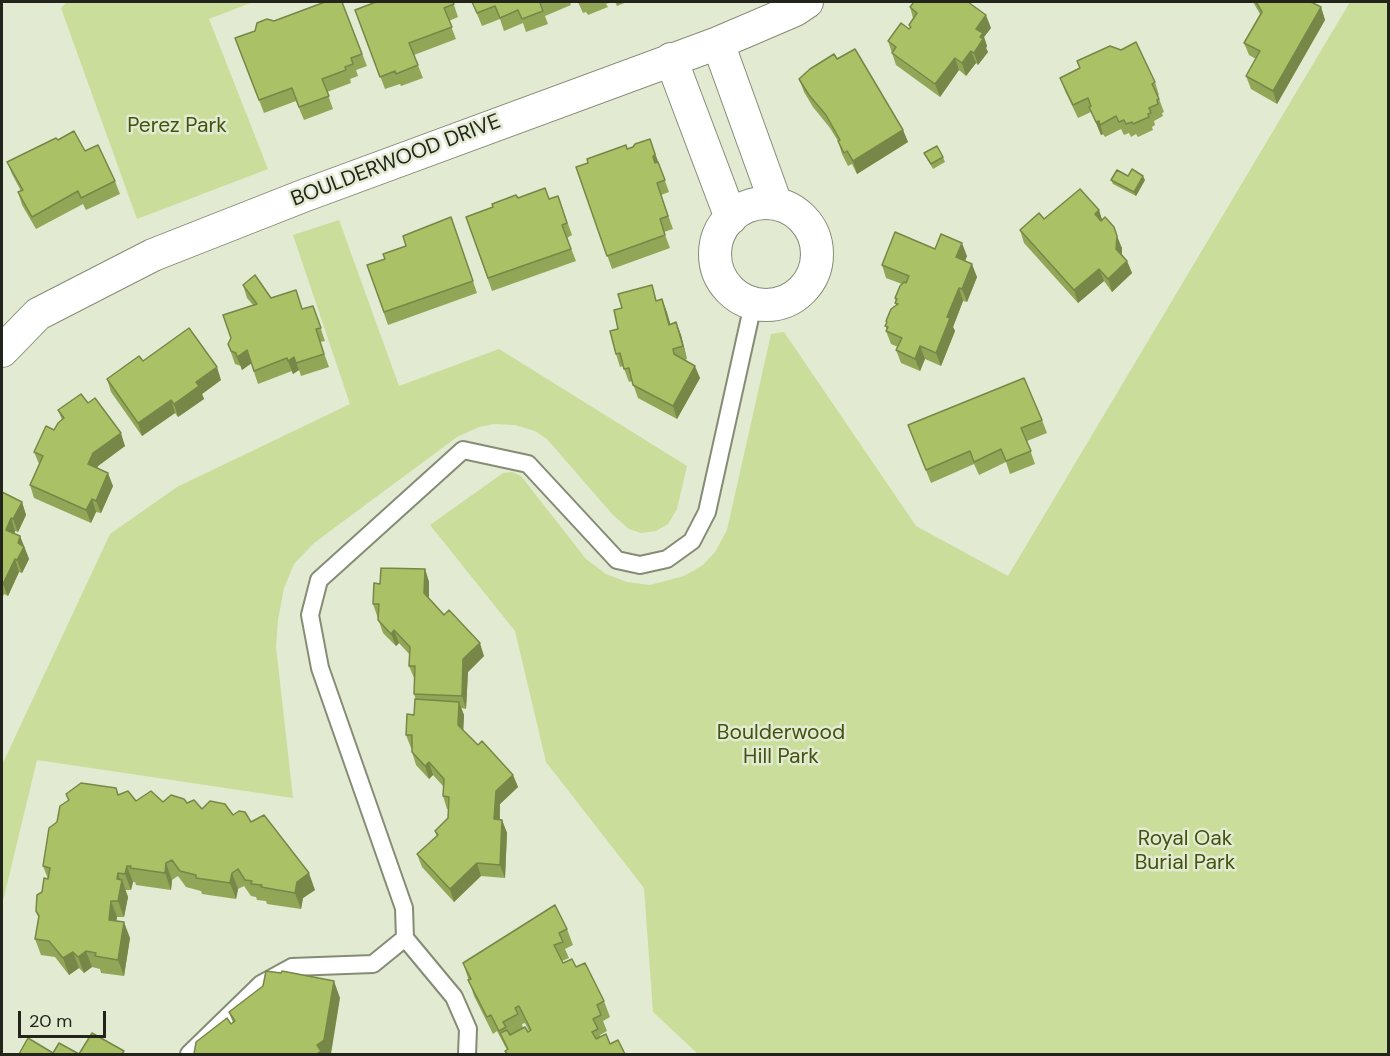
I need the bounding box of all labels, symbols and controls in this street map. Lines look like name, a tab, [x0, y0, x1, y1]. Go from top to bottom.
street label: BOULDERWOOD DRIVE	[288, 109, 504, 213]
park label: Perez Park	[127, 113, 227, 139]
park label: Boulderwood Hill Park	[717, 720, 845, 770]
park label: Royal Oak Burial Park	[1135, 826, 1235, 876]
scale bar	[21, 999, 110, 1037]
text: 20 m	[29, 1009, 72, 1033]

